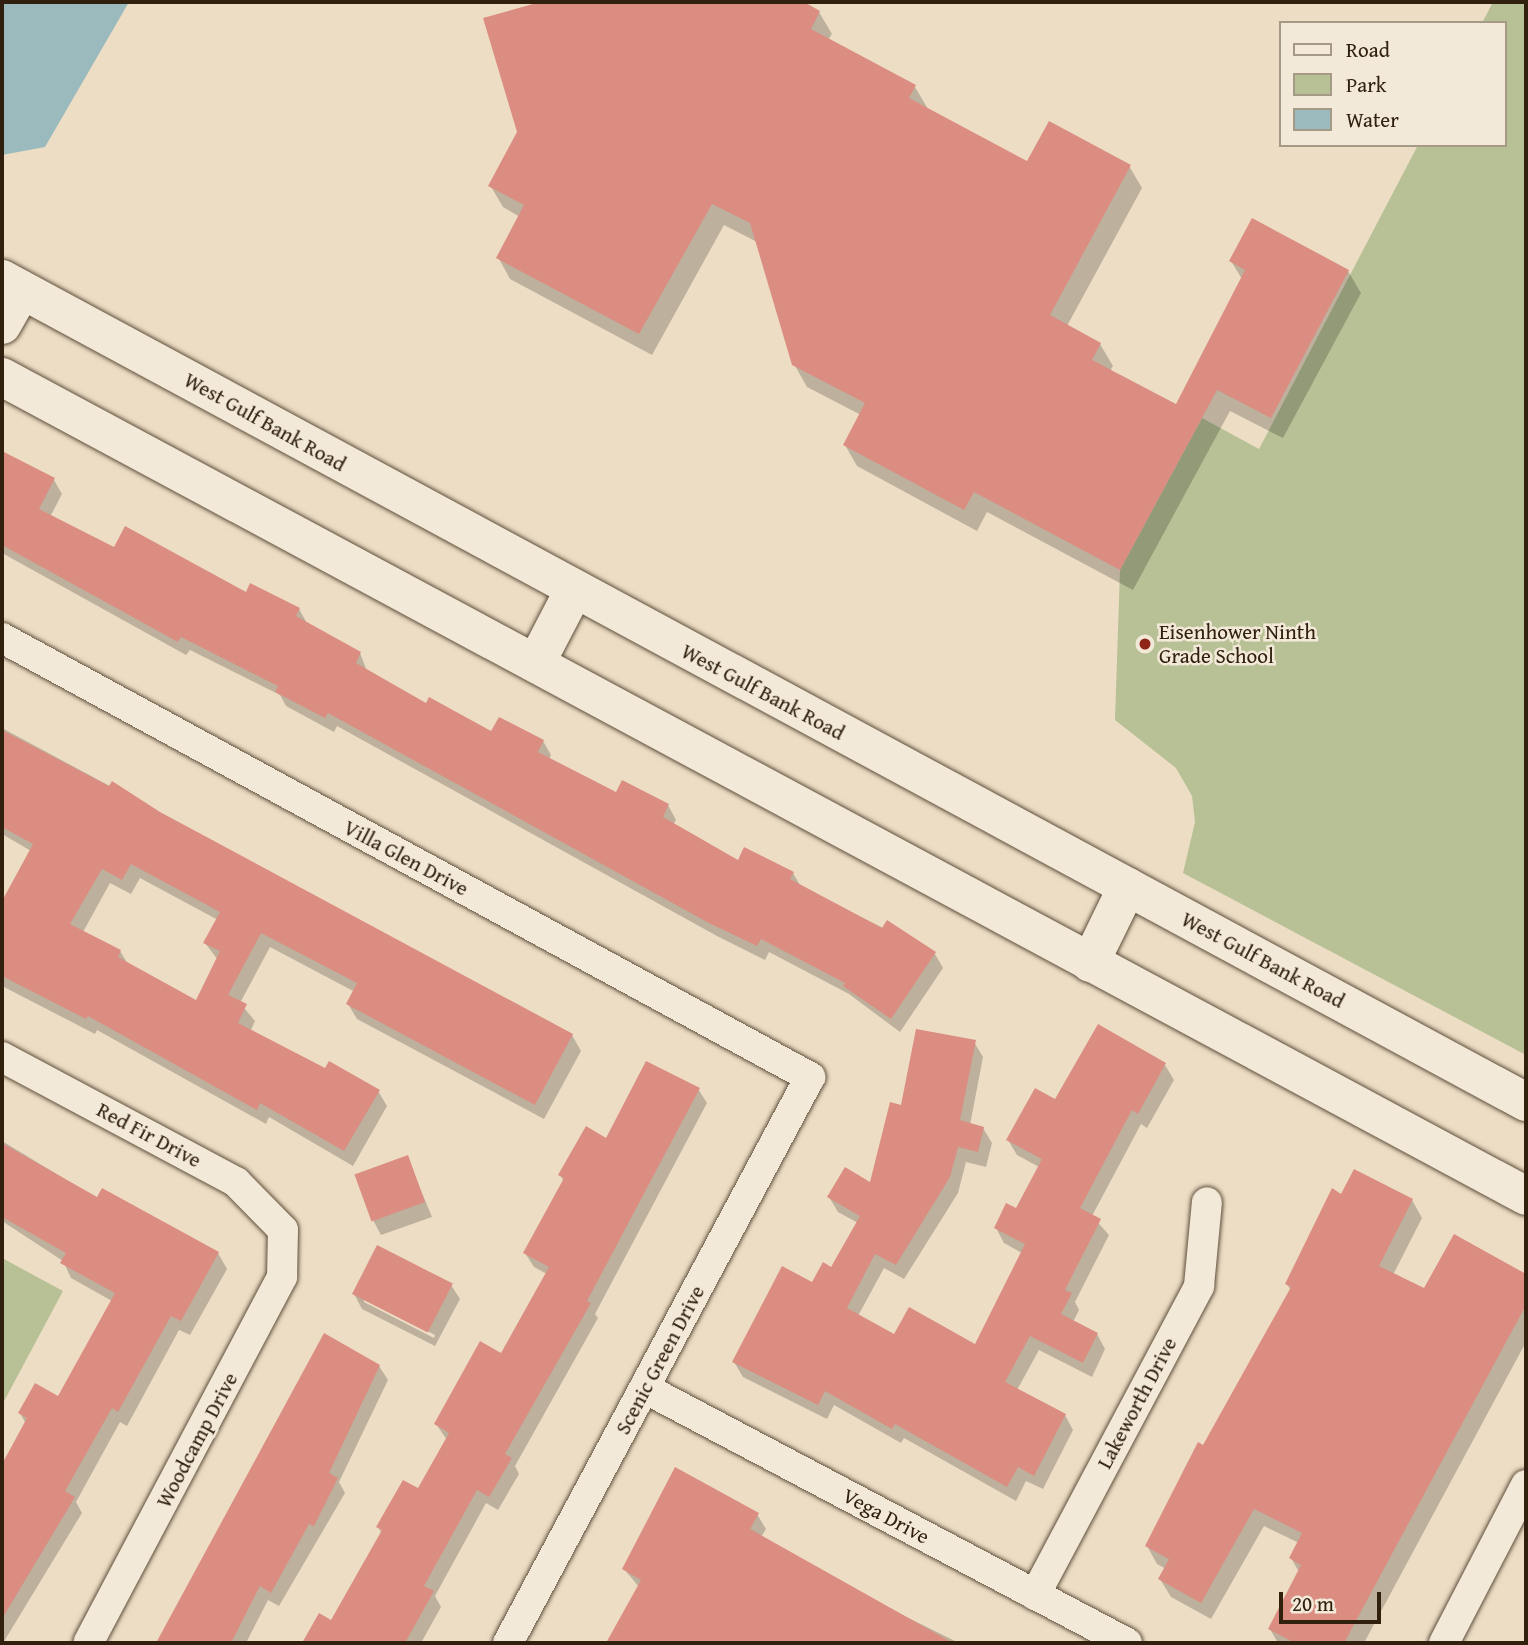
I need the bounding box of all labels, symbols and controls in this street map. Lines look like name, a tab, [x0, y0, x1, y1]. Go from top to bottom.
legend	[1280, 21, 1507, 147]
text: Road	[1346, 34, 1390, 65]
text: Park	[1346, 69, 1387, 100]
text: Water	[1346, 104, 1399, 135]
street label: West Gulf Bank Road	[180, 367, 350, 477]
place label: Eisenhower Ninth Grade School	[1159, 619, 1316, 669]
marker: Eisenhower Ninth Grade School	[1137, 636, 1153, 652]
street label: West Gulf Bank Road	[677, 638, 849, 746]
street label: Villa Glen Drive	[339, 815, 473, 901]
street label: West Gulf Bank Road	[1177, 906, 1349, 1014]
street label: Red Fir Drive	[93, 1097, 205, 1173]
street label: Scenic Green Drive	[610, 1281, 710, 1439]
street label: Lakeworth Drive	[1092, 1333, 1182, 1473]
street label: Woodcamp Drive	[151, 1368, 243, 1512]
street label: Vega Drive	[838, 1483, 934, 1549]
scale bar	[1283, 1578, 1384, 1622]
text: 20 m	[1292, 1588, 1334, 1619]

